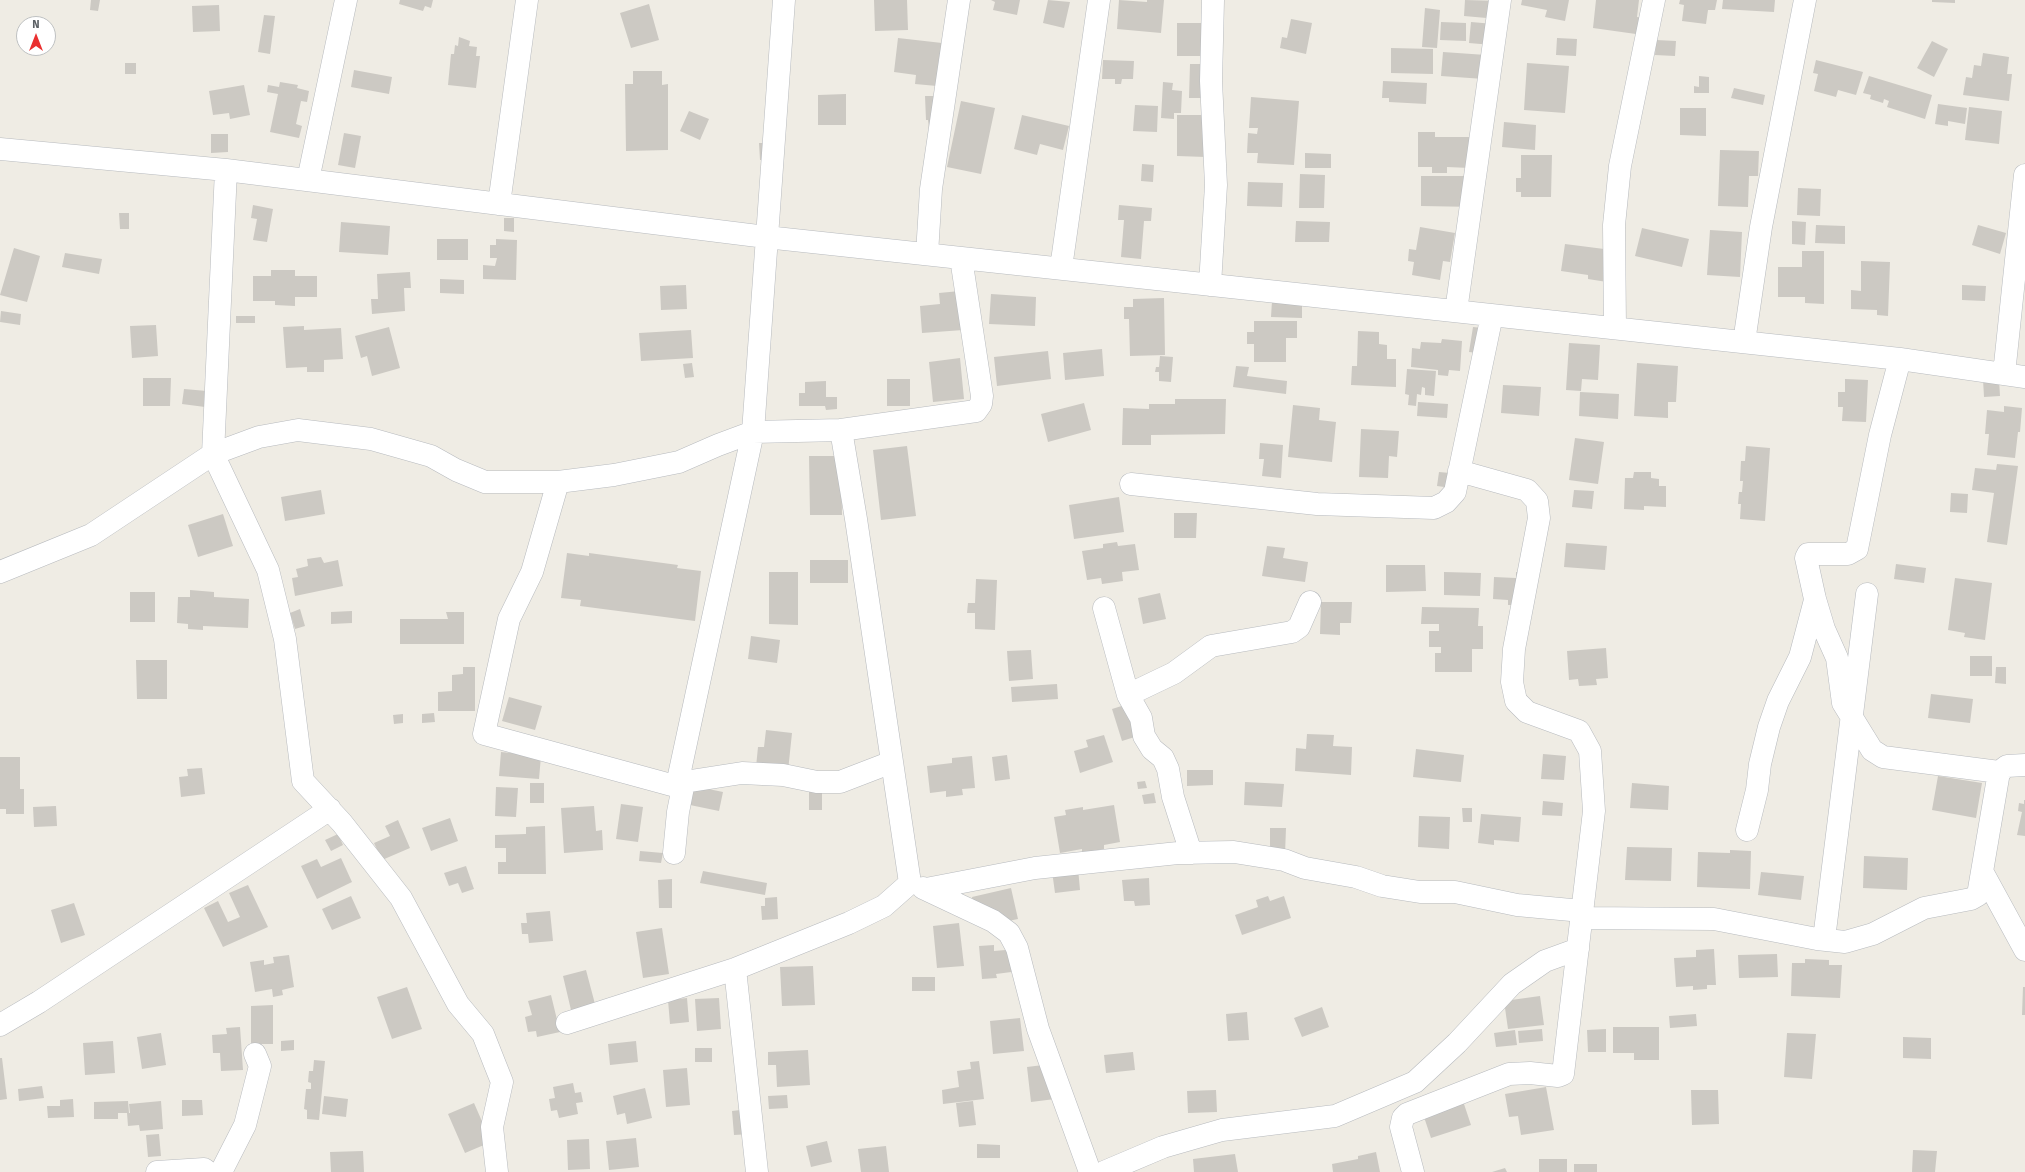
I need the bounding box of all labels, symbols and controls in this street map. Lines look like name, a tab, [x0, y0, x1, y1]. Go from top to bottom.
north arrow	[16, 16, 56, 56]
text: N	[32, 18, 40, 31]

